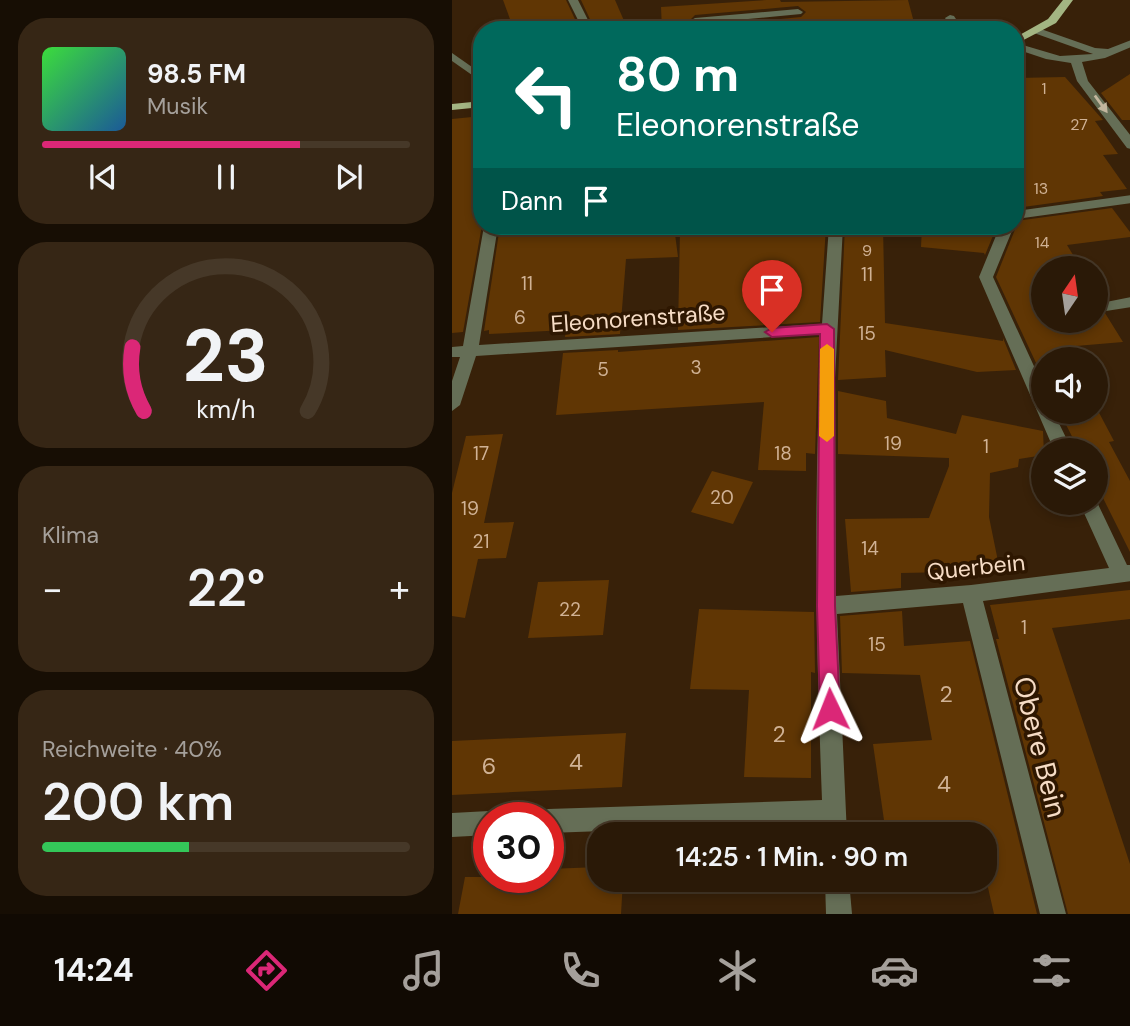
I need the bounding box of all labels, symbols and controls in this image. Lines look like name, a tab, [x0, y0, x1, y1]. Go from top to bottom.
text: 80 m	[616, 42, 739, 106]
icon: left	[501, 49, 592, 140]
text: 98.5 FM	[147, 57, 246, 91]
house number: 1	[1042, 78, 1047, 99]
text: Musik	[147, 91, 208, 121]
one-way arrow	[1094, 95, 1108, 114]
text: Eleonorenstraße	[616, 104, 860, 146]
house number: 27	[1070, 114, 1088, 135]
icon: previous	[84, 158, 122, 196]
icon: pause	[207, 158, 245, 196]
icon: next	[330, 158, 368, 196]
house number: 13	[1034, 178, 1048, 199]
icon: arrive	[577, 182, 615, 220]
text: Dann	[501, 184, 563, 218]
house number: 14	[1035, 232, 1050, 253]
house number: 9	[862, 240, 872, 261]
north arrow	[1031, 256, 1108, 332]
map controls	[1031, 256, 1108, 515]
pin	[742, 260, 802, 332]
house number: 11	[861, 262, 873, 287]
house number: 11	[521, 271, 533, 296]
icon: arrive	[753, 271, 791, 309]
street label: Eleonorenstraße	[550, 297, 726, 339]
house number: 6	[514, 305, 526, 330]
text: 23	[183, 309, 269, 404]
house number: 15	[858, 321, 876, 346]
button: sound	[1031, 347, 1108, 424]
house number: 3	[690, 355, 702, 380]
house number: 5	[597, 357, 609, 382]
text: km/h	[196, 393, 256, 426]
house number: 19	[884, 431, 902, 456]
house number: 1	[983, 434, 989, 459]
button: layers	[1031, 438, 1108, 515]
house number: 17	[473, 441, 489, 466]
house number: 18	[774, 441, 792, 466]
house number: 20	[710, 485, 734, 510]
house number: 19	[461, 496, 479, 521]
text: Klima	[42, 520, 99, 550]
house number: 21	[473, 529, 489, 554]
house number: 14	[861, 536, 879, 561]
street label: Querbein	[925, 547, 1027, 587]
text: 22°	[187, 554, 265, 622]
text: −	[42, 564, 63, 614]
text: +	[389, 564, 410, 614]
house number: 22	[559, 597, 581, 622]
house number: 1	[1021, 615, 1027, 640]
house number: 15	[868, 632, 886, 657]
position arrow	[793, 672, 867, 746]
street label: Obere Bein	[1005, 673, 1075, 821]
house number: 2	[939, 679, 953, 709]
house number: 2	[772, 719, 786, 749]
text: Reichweite · 40%	[42, 734, 222, 764]
house number: 4	[569, 747, 583, 777]
house number: 6	[482, 751, 496, 781]
text: 200 km	[42, 768, 234, 836]
house number: 4	[937, 769, 951, 799]
speed limit sign: 30	[473, 802, 564, 893]
text: 14:25 · 1 Min. · 90 m	[676, 840, 908, 874]
icon: directions	[242, 946, 291, 995]
icon: music	[399, 946, 448, 995]
icon: phone	[556, 946, 605, 995]
icon: climate	[713, 946, 762, 995]
icon: car	[870, 946, 919, 995]
icon: filters	[1027, 946, 1076, 995]
text: 14:24	[54, 949, 134, 991]

